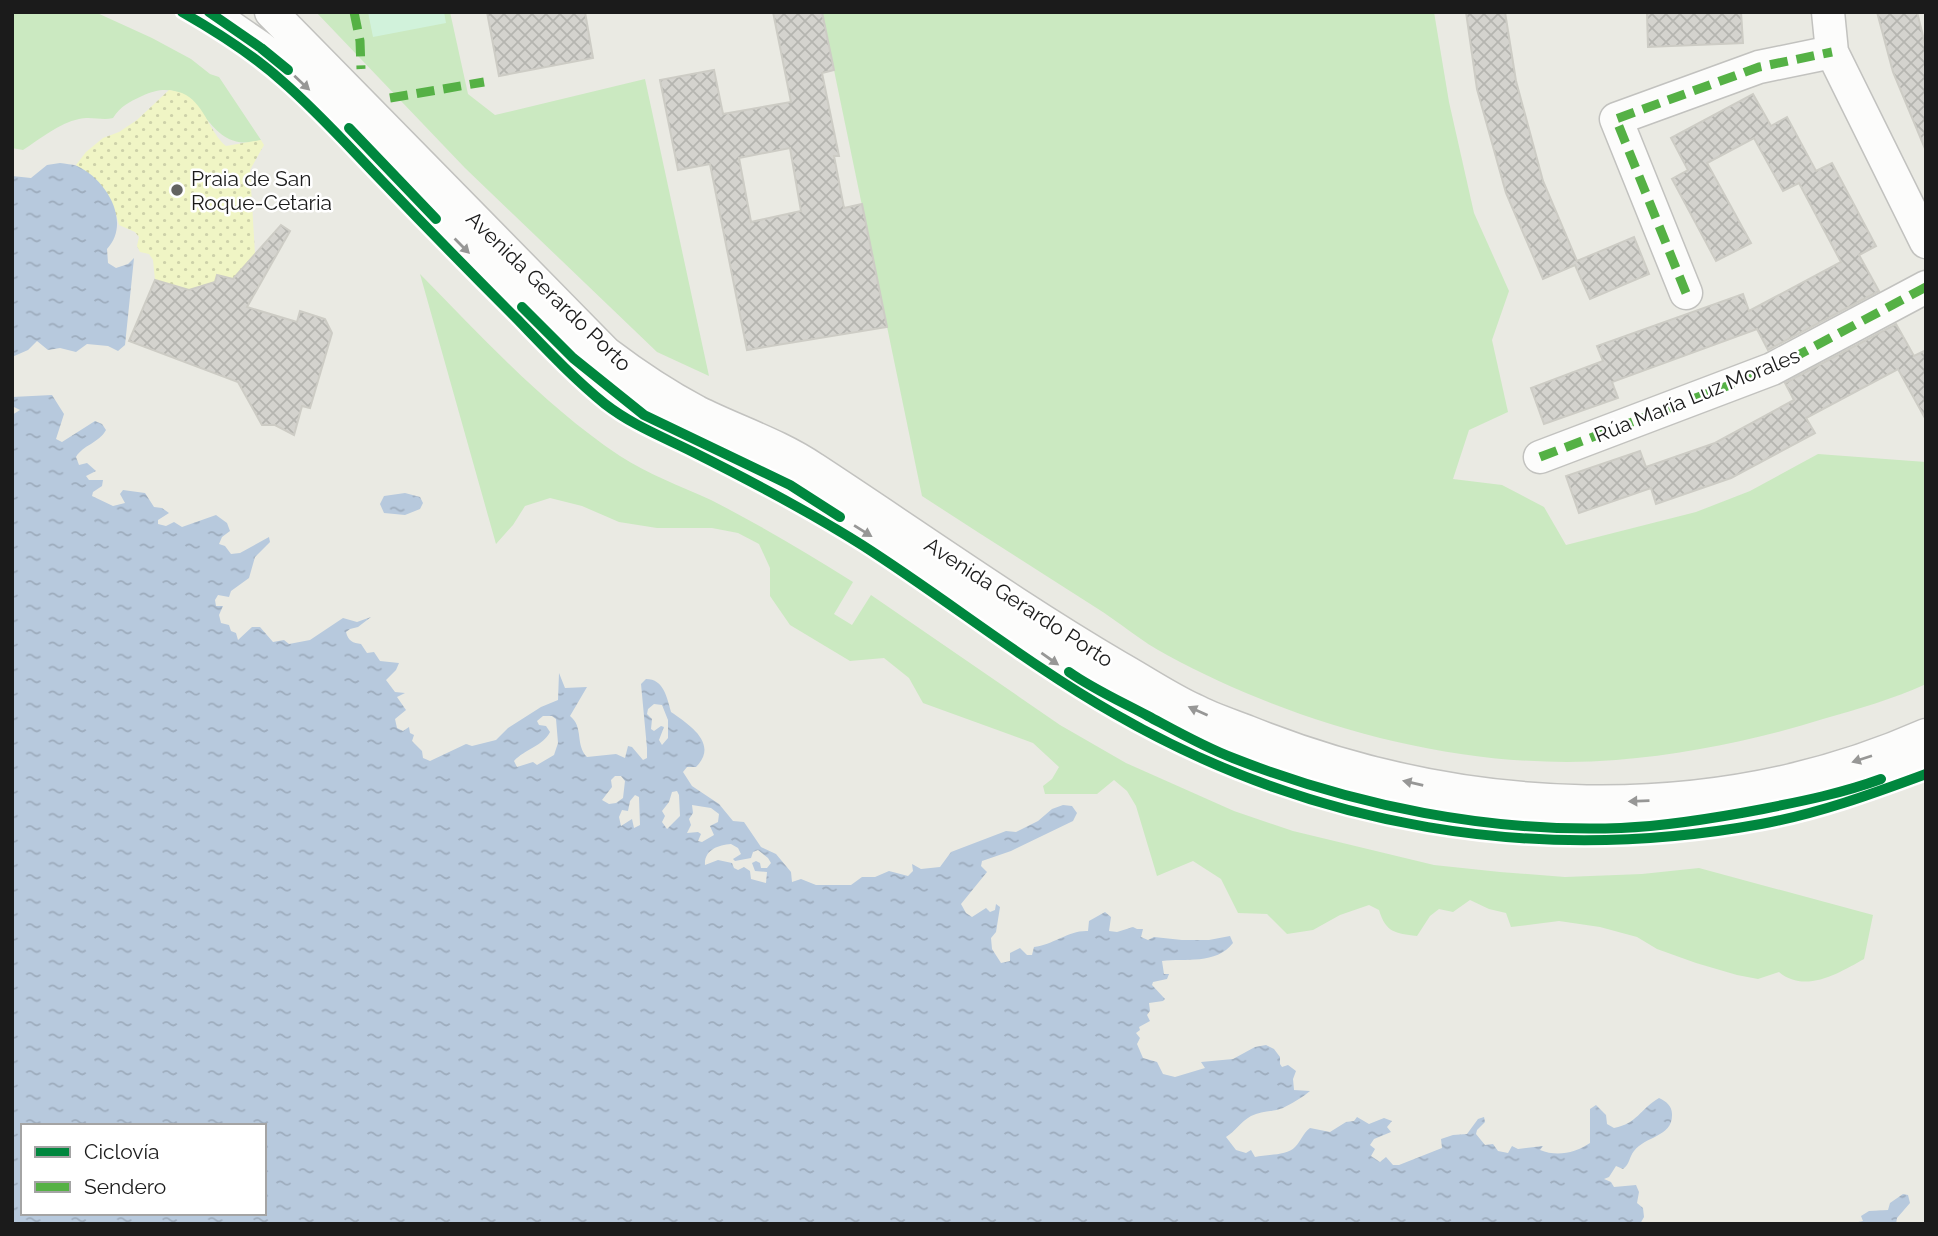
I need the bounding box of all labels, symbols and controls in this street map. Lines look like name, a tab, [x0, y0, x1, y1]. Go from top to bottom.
one-way arrow	[293, 75, 310, 91]
place label: Praia de San Roque-Cetaria	[191, 166, 332, 215]
marker: Praia de San Roque-Cetaria	[169, 182, 185, 198]
street label: Avenida Gerardo Porto	[461, 206, 637, 376]
one-way arrow	[453, 237, 469, 254]
street label: Rúa María Luz Morales	[1591, 342, 1803, 448]
one-way arrow	[853, 525, 872, 538]
street label: Avenida Gerardo Porto	[920, 532, 1118, 672]
one-way arrow	[1041, 652, 1059, 666]
one-way arrow	[1188, 705, 1208, 717]
one-way arrow	[1851, 755, 1872, 765]
one-way arrow	[1402, 777, 1424, 788]
one-way arrow	[1628, 795, 1650, 806]
legend	[21, 1124, 266, 1215]
text: Ciclovía	[84, 1139, 160, 1164]
text: Sendero	[84, 1174, 166, 1199]

